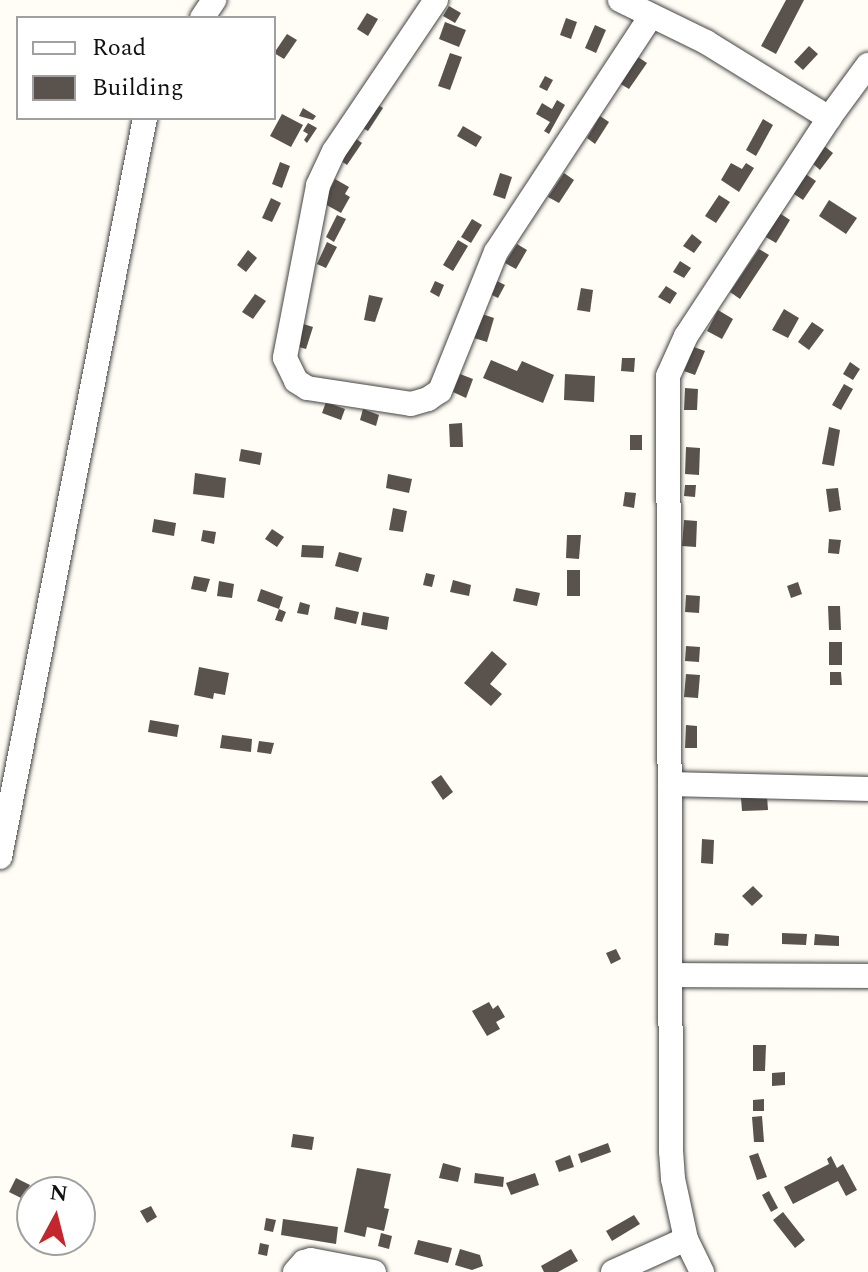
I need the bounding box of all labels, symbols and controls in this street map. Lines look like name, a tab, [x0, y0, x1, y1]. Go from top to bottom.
legend	[16, 16, 276, 120]
text: Road	[92, 30, 146, 66]
text: Building	[92, 70, 184, 106]
north arrow	[16, 1176, 96, 1256]
text: N	[48, 1176, 70, 1211]

